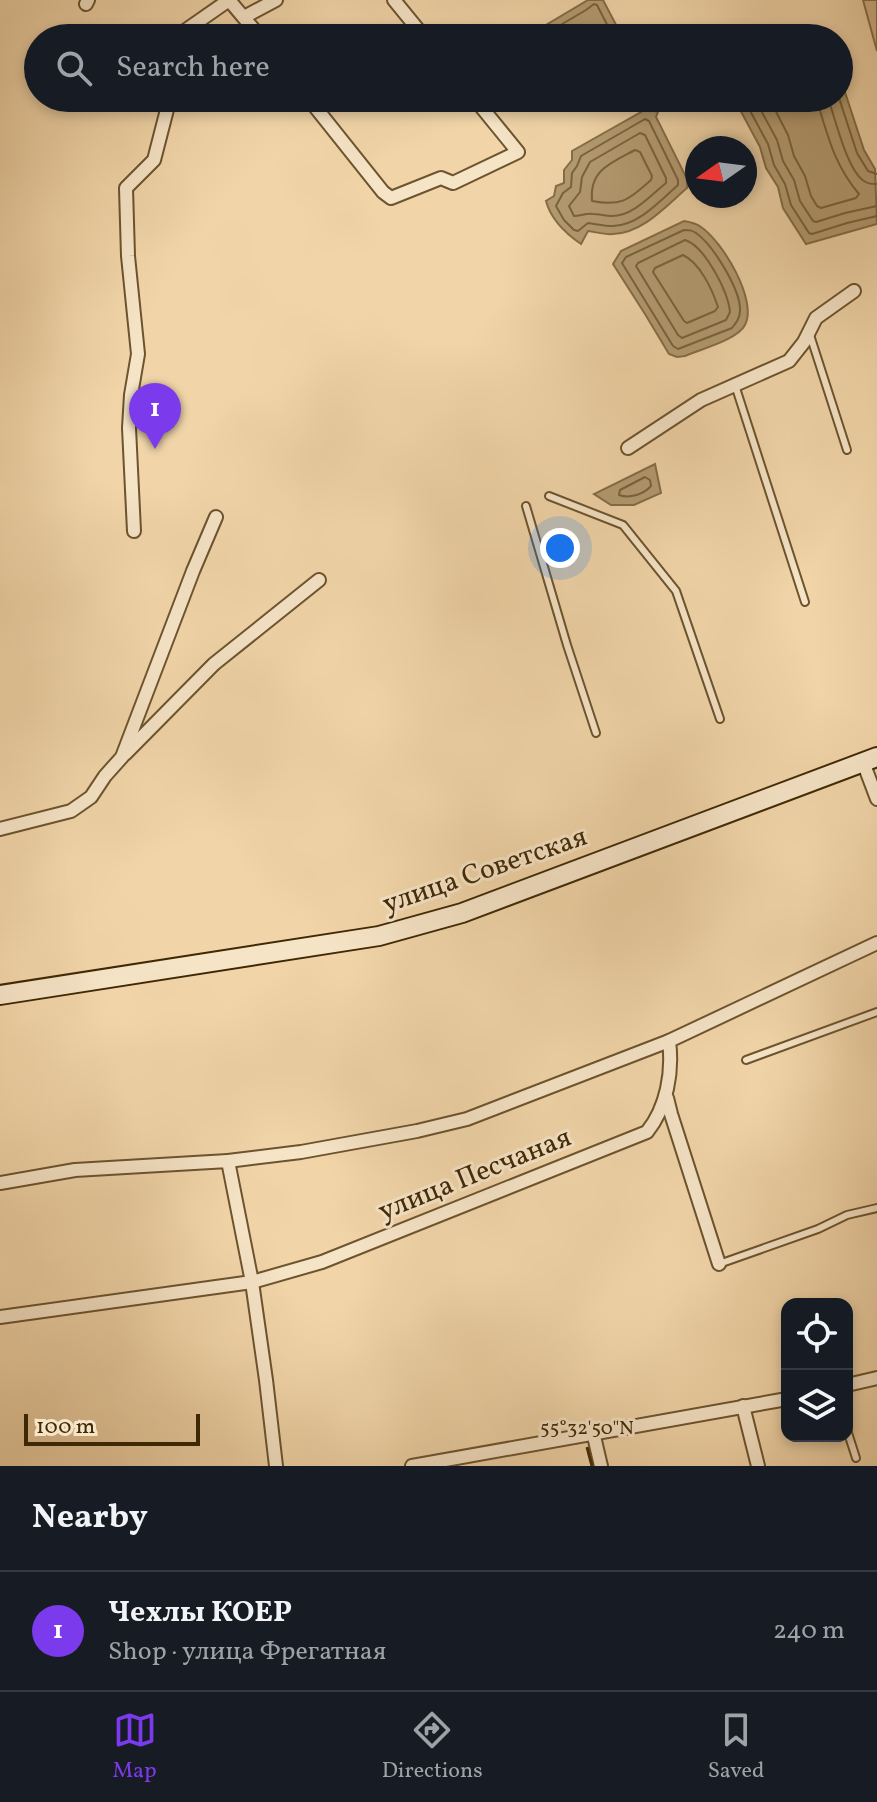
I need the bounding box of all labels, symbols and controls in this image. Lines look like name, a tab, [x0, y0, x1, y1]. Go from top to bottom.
search box	[24, 24, 853, 112]
icon: search	[52, 46, 96, 90]
text: Search here	[116, 47, 270, 89]
north arrow	[685, 136, 757, 208]
pin: 1	[129, 383, 181, 449]
your location	[540, 528, 580, 568]
street label: улица Советская	[377, 818, 593, 924]
street label: улица Песчаная	[373, 1119, 577, 1231]
map controls	[781, 1298, 853, 1442]
button: locate	[781, 1298, 853, 1370]
button: layers	[781, 1370, 853, 1442]
scale bar	[24, 1410, 200, 1446]
text: 100 m	[36, 1412, 95, 1443]
text: 55°32'50"N	[540, 1415, 634, 1443]
text: Nearby	[32, 1495, 148, 1542]
text: Чехлы КОЕР	[108, 1592, 292, 1634]
text: 1	[53, 1613, 63, 1649]
text: 240 m	[773, 1613, 845, 1649]
text: Shop · улица Фрегатная	[108, 1634, 386, 1670]
tab: Map	[113, 1708, 157, 1787]
tab: Directions	[382, 1708, 483, 1787]
tab: Saved	[708, 1708, 764, 1787]

